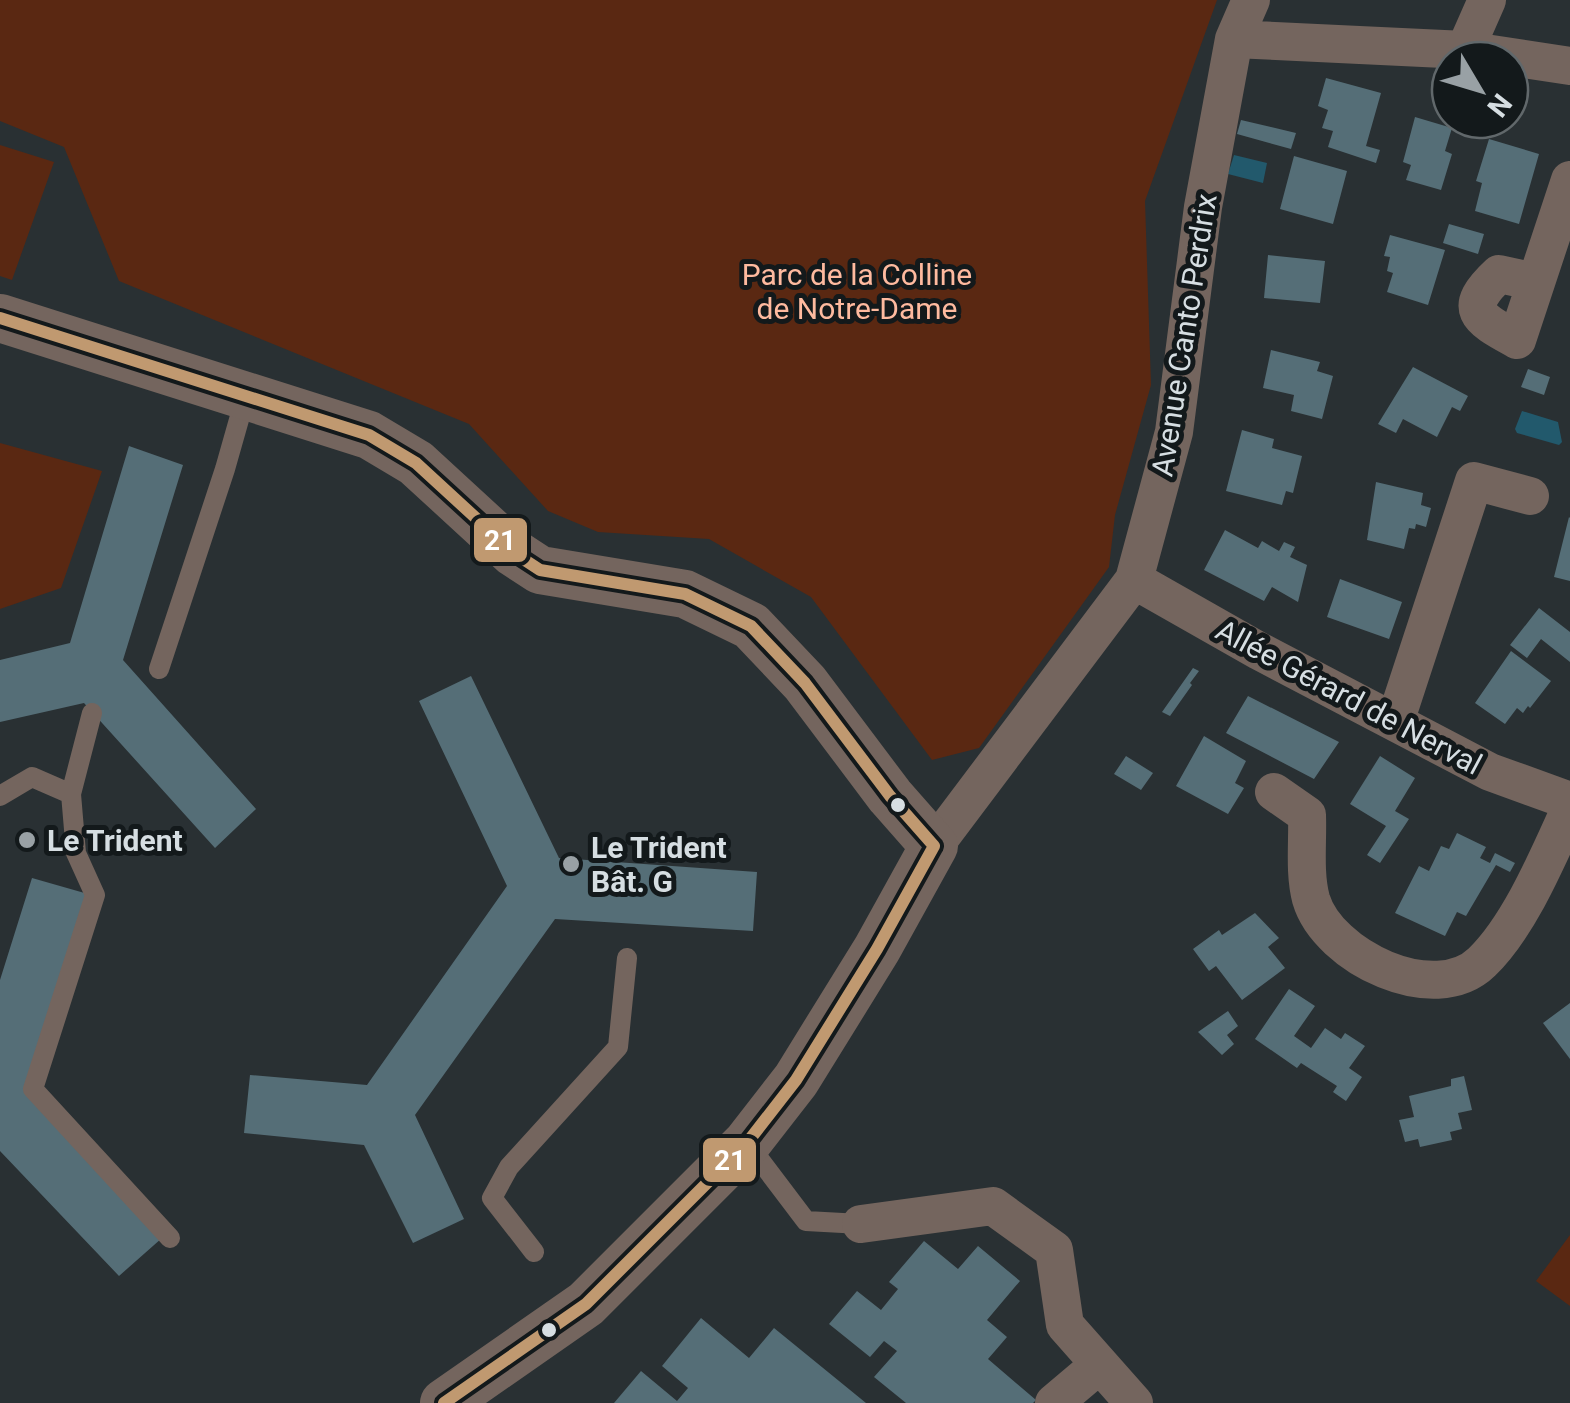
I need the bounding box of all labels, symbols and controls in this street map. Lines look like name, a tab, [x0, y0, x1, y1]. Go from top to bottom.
north arrow	[1430, 40, 1530, 140]
text: N	[1480, 87, 1518, 123]
street label: Avenue Canto Perdrix	[1144, 191, 1224, 479]
park label: Parc de la Colline de Notre-Dame	[742, 257, 972, 326]
line badge: 21	[472, 516, 529, 564]
text: 21	[484, 524, 516, 557]
street label: Allée Gérard de Nerval	[1210, 612, 1488, 782]
unlabelled marker	[888, 795, 908, 815]
place label: Le Trident	[47, 823, 183, 858]
marker: Le Trident	[16, 829, 38, 851]
place label: Le Trident Bât. G	[591, 830, 727, 899]
marker: Le Trident Bât. G	[560, 853, 582, 875]
line badge: 21	[701, 1136, 758, 1184]
text: 21	[714, 1144, 746, 1177]
unlabelled marker	[539, 1320, 559, 1340]

